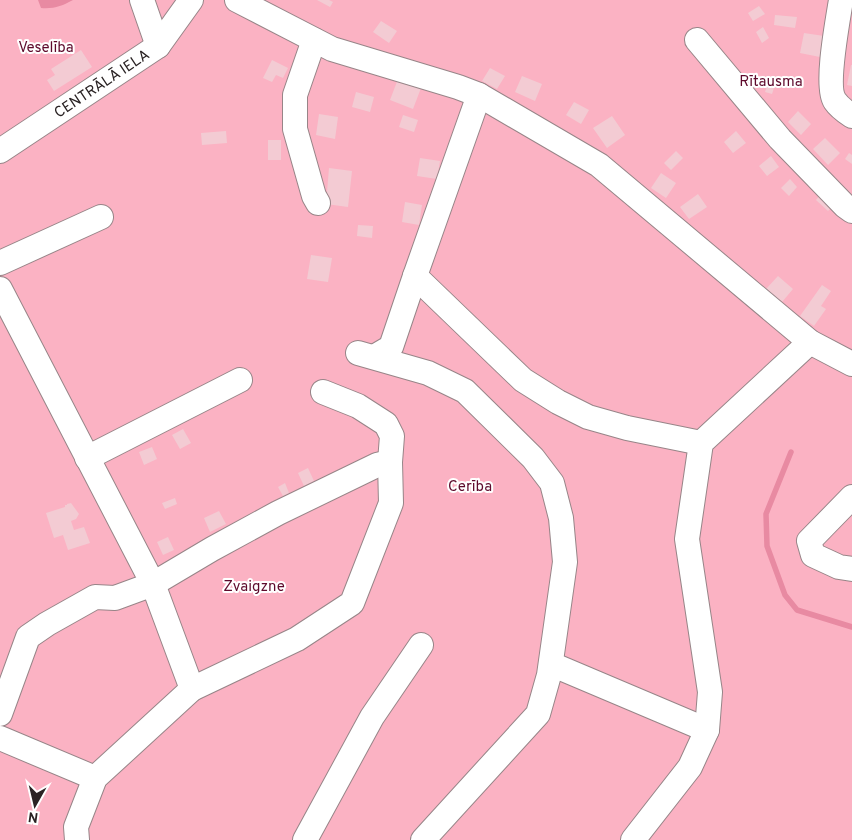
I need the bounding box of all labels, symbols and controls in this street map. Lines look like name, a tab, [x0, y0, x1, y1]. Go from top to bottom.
park label: Veselība	[18, 39, 74, 58]
street label: CENTRĀLĀ IELA	[51, 46, 154, 123]
park label: Rītausma	[739, 73, 803, 92]
park label: Cerība	[448, 478, 492, 497]
park label: Zvaigzne	[223, 578, 285, 597]
north arrow	[10, 780, 60, 830]
text: N	[27, 807, 40, 826]

